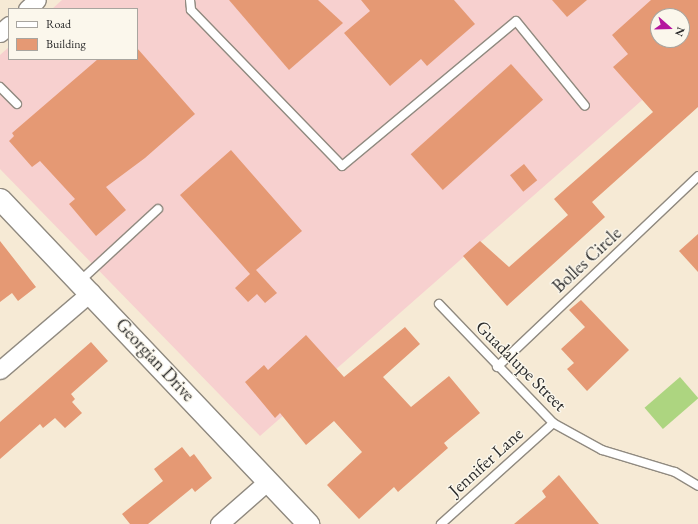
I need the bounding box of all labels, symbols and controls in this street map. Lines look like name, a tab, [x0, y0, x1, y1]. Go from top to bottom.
legend	[8, 8, 138, 60]
north arrow	[650, 8, 690, 48]
text: Road	[46, 16, 71, 32]
text: N	[672, 25, 688, 38]
text: Building	[46, 36, 86, 52]
street label: Bolles Circle	[548, 223, 626, 297]
street label: Georgian Drive	[111, 314, 199, 406]
street label: Guadalupe Street	[471, 316, 571, 416]
street label: Jennifer Lane	[444, 423, 528, 501]

